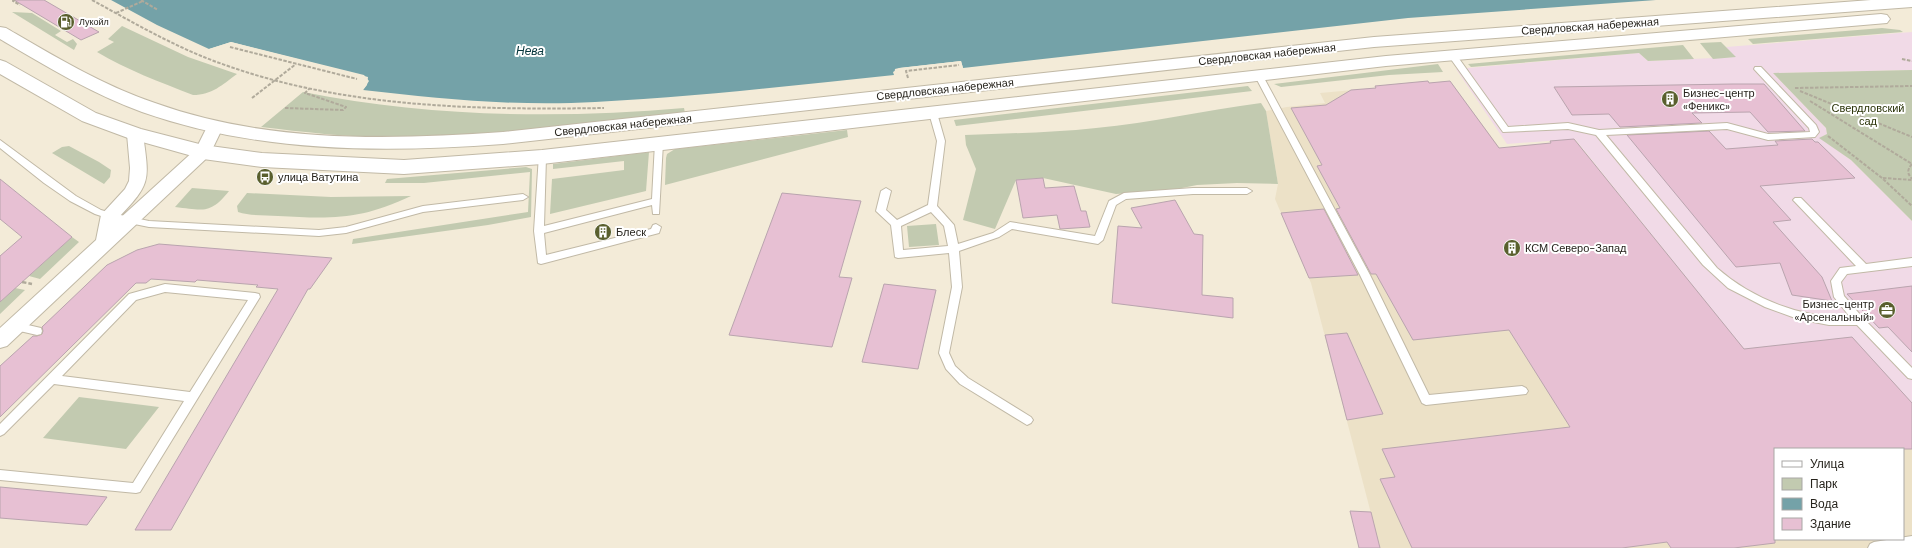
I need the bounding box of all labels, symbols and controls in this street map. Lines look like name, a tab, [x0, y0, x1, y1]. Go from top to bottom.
fuel station icon: Лукойл	[56, 12, 76, 32]
street label: Свердловская набережная	[1521, 14, 1659, 38]
place label: Лукойл	[79, 16, 109, 28]
street label: Свердловская набережная	[1198, 40, 1336, 68]
water label: Нева	[516, 43, 544, 59]
street label: Свердловская набережная	[876, 75, 1014, 103]
place label: Бизнес-центр «Феникс»	[1683, 86, 1755, 113]
building icon: Бизнес-центр «Феникс»	[1660, 89, 1680, 109]
park label: Свердловский сад	[1831, 101, 1905, 128]
street label: Свердловская набережная	[554, 111, 692, 139]
bus stop icon: улица Ватутина	[255, 167, 275, 187]
place label: улица Ватутина	[278, 170, 359, 184]
building icon: Блеск	[593, 222, 613, 242]
place label: Блеск	[616, 225, 646, 239]
building icon: КСМ Северо-Запад	[1502, 238, 1522, 258]
place label: КСМ Северо-Запад	[1525, 241, 1627, 255]
place label: Бизнес-центр «Арсенальный»	[1795, 297, 1874, 324]
office icon: Бизнес-центр «Арсенальный»	[1877, 300, 1897, 320]
legend	[1774, 448, 1904, 540]
text: Улица	[1810, 456, 1844, 472]
text: Парк	[1810, 476, 1838, 492]
text: Вода	[1810, 496, 1838, 512]
text: Здание	[1810, 516, 1851, 532]

